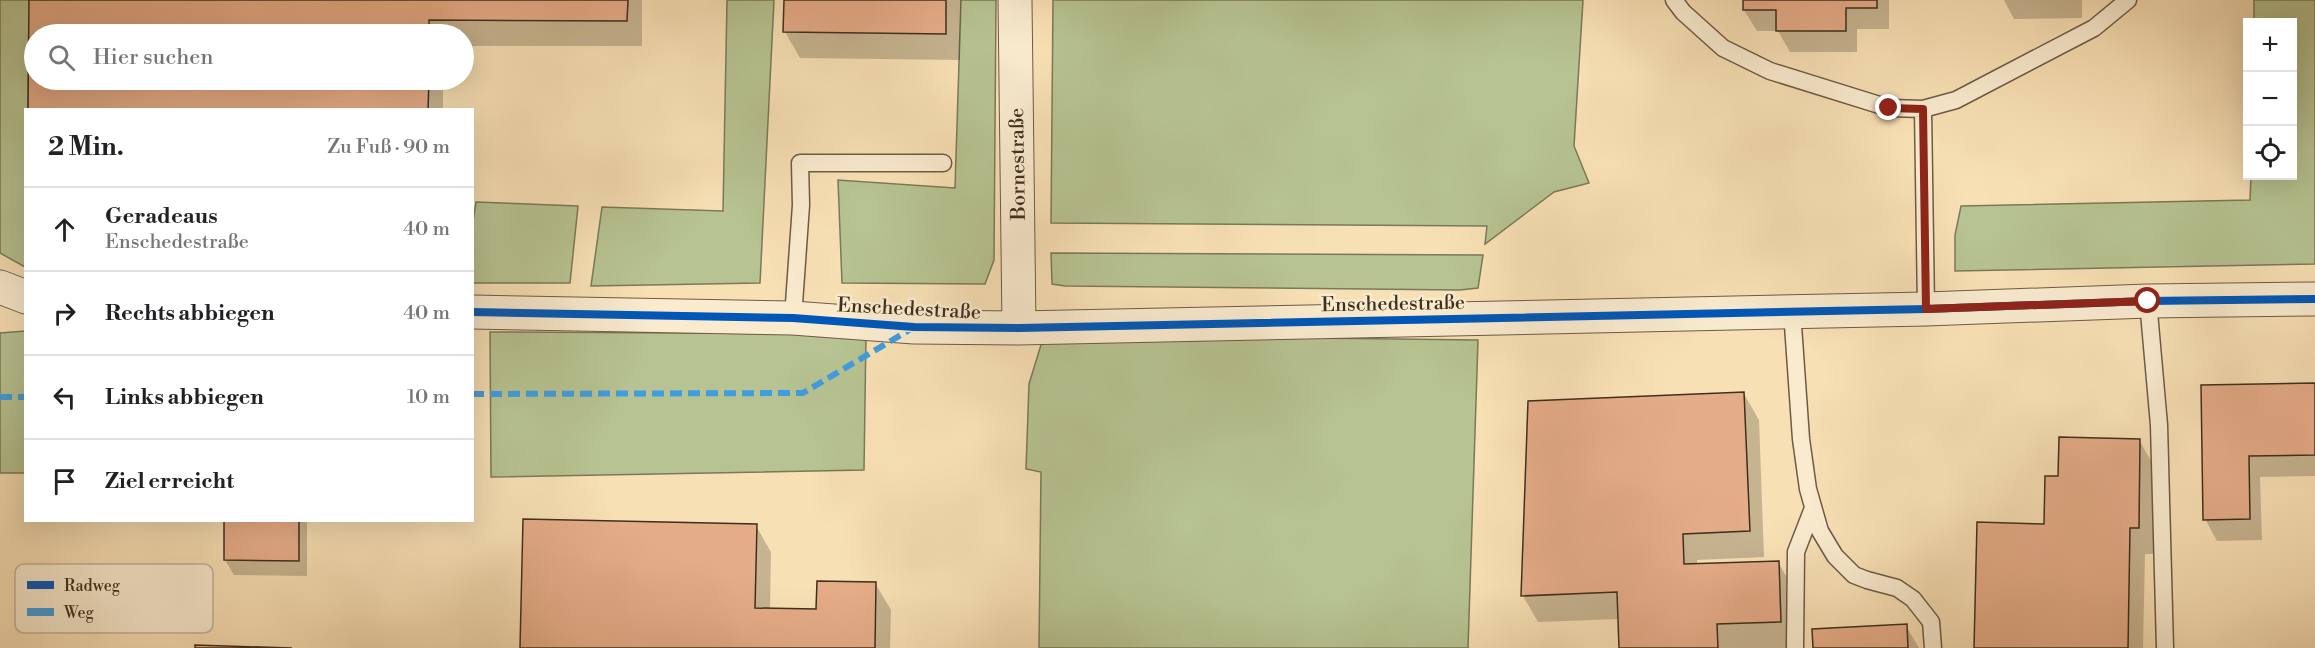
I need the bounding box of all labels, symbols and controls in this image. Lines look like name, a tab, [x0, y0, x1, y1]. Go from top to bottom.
map controls	[2243, 18, 2297, 180]
button: +	[2243, 18, 2297, 72]
search box	[24, 24, 474, 90]
icon: search	[45, 41, 78, 74]
text: Hier suchen	[93, 44, 213, 71]
button: −	[2243, 72, 2297, 126]
route end	[1875, 94, 1901, 120]
street label: Bornestraße	[1005, 108, 1032, 221]
button: locate	[2243, 126, 2297, 180]
text: 2 Min.	[48, 131, 124, 163]
text: Zu Fuß · 90 m	[327, 135, 450, 160]
text: Geradeaus	[105, 203, 218, 230]
icon: ahead	[48, 213, 81, 246]
text: 40 m	[403, 217, 450, 242]
text: Enschedestraße	[105, 230, 249, 255]
route start	[2134, 287, 2160, 313]
street label: Enschedestraße	[1321, 291, 1465, 318]
street label: Enschedestraße	[836, 293, 981, 326]
icon: right	[48, 297, 81, 330]
text: Rechts abbiegen	[105, 300, 275, 327]
text: 40 m	[403, 301, 450, 326]
icon: left	[48, 381, 81, 414]
text: Links abbiegen	[105, 384, 264, 411]
text: 10 m	[407, 385, 450, 410]
icon: arrive	[48, 465, 81, 498]
text: Ziel erreicht	[105, 468, 234, 495]
legend	[15, 564, 213, 633]
text: Radweg	[64, 576, 121, 596]
text: Weg	[63, 603, 95, 623]

